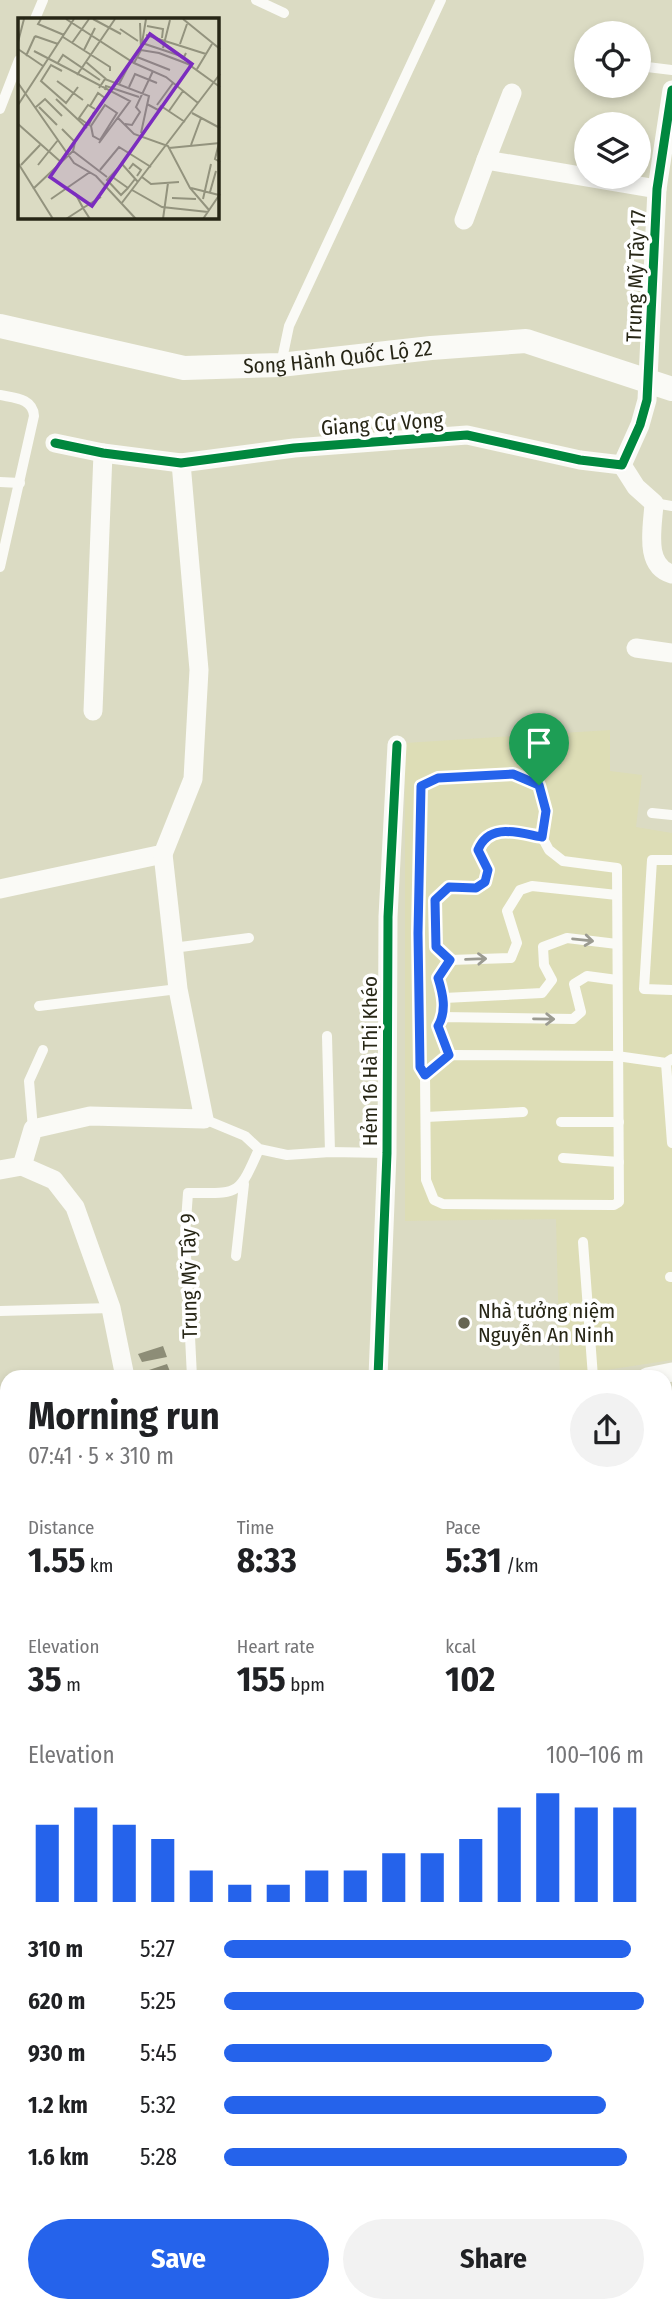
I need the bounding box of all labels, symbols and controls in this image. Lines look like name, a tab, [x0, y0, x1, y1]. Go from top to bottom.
inset map	[18, 18, 219, 219]
map controls	[574, 21, 651, 189]
button: locate	[574, 21, 651, 98]
button: layers	[574, 112, 651, 189]
street label: Trung Mỹ Tây 17	[621, 210, 651, 342]
street label: Song Hành Quốc Lộ 22	[243, 335, 434, 379]
street label: Giang Cự Vọng	[320, 407, 444, 441]
pin	[509, 713, 569, 785]
icon: arrive	[520, 724, 558, 762]
one-way arrow	[571, 934, 594, 947]
one-way arrow	[464, 953, 487, 966]
street label: Hẻm 16 Hà Thị Khéo	[357, 976, 383, 1146]
one-way arrow	[532, 1012, 555, 1026]
street label: Trung Mỹ Tây 9	[175, 1213, 203, 1339]
place label: Nhà tưởng niệm Nguyễn An Ninh	[478, 1298, 615, 1348]
marker: Nhà tưởng niệm Nguyễn An Ninh	[456, 1315, 472, 1331]
text: Morning run	[28, 1393, 220, 1439]
button: share	[570, 1393, 644, 1467]
text: 07:41 · 5 × 310 m	[28, 1442, 174, 1470]
text: Distance	[28, 1516, 95, 1539]
text: Time	[237, 1516, 274, 1539]
text: Pace	[445, 1516, 481, 1539]
text: 1.55	[28, 1539, 85, 1581]
text: 8:33	[237, 1539, 297, 1581]
text: 5:31	[445, 1539, 502, 1581]
text: km	[85, 1554, 113, 1577]
text: /km	[502, 1554, 539, 1577]
text: Elevation	[28, 1635, 100, 1658]
text: Heart rate	[237, 1635, 315, 1658]
text: kcal	[445, 1635, 476, 1658]
text: 35	[28, 1658, 62, 1700]
text: 155	[237, 1658, 286, 1700]
text: 102	[445, 1658, 495, 1700]
text: m	[62, 1673, 81, 1696]
text: bpm	[286, 1673, 325, 1696]
text: Elevation	[28, 1741, 115, 1769]
text: 100–106 m	[546, 1741, 644, 1769]
text: 310 m	[28, 1935, 83, 1963]
text: 5:27	[140, 1935, 175, 1963]
text: 620 m	[28, 1987, 85, 2015]
text: 5:25	[140, 1987, 176, 2015]
text: 930 m	[28, 2039, 85, 2067]
text: 5:45	[140, 2039, 177, 2067]
text: 1.2 km	[28, 2091, 88, 2119]
text: 5:32	[140, 2091, 176, 2119]
text: 1.6 km	[28, 2143, 89, 2171]
text: 5:28	[140, 2143, 177, 2171]
button: Save	[28, 2219, 329, 2299]
button: Share	[343, 2219, 644, 2299]

